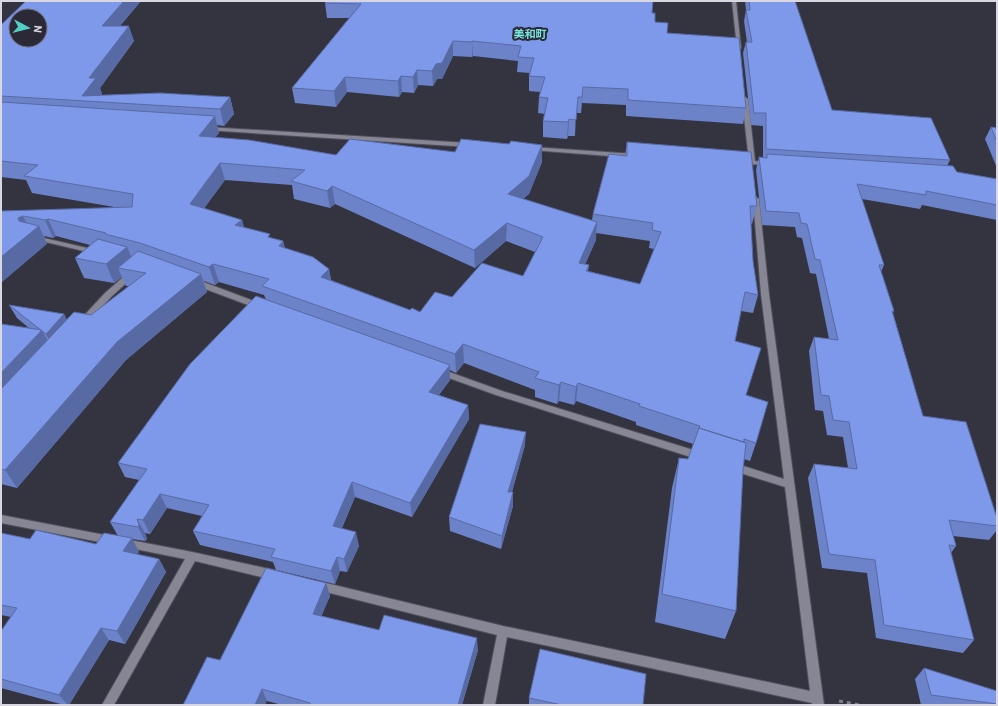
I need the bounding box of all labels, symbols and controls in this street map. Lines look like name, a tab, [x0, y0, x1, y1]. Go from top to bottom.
north arrow	[8, 8, 48, 48]
text: N	[32, 25, 45, 34]
district label: 美和町	[514, 27, 547, 40]

